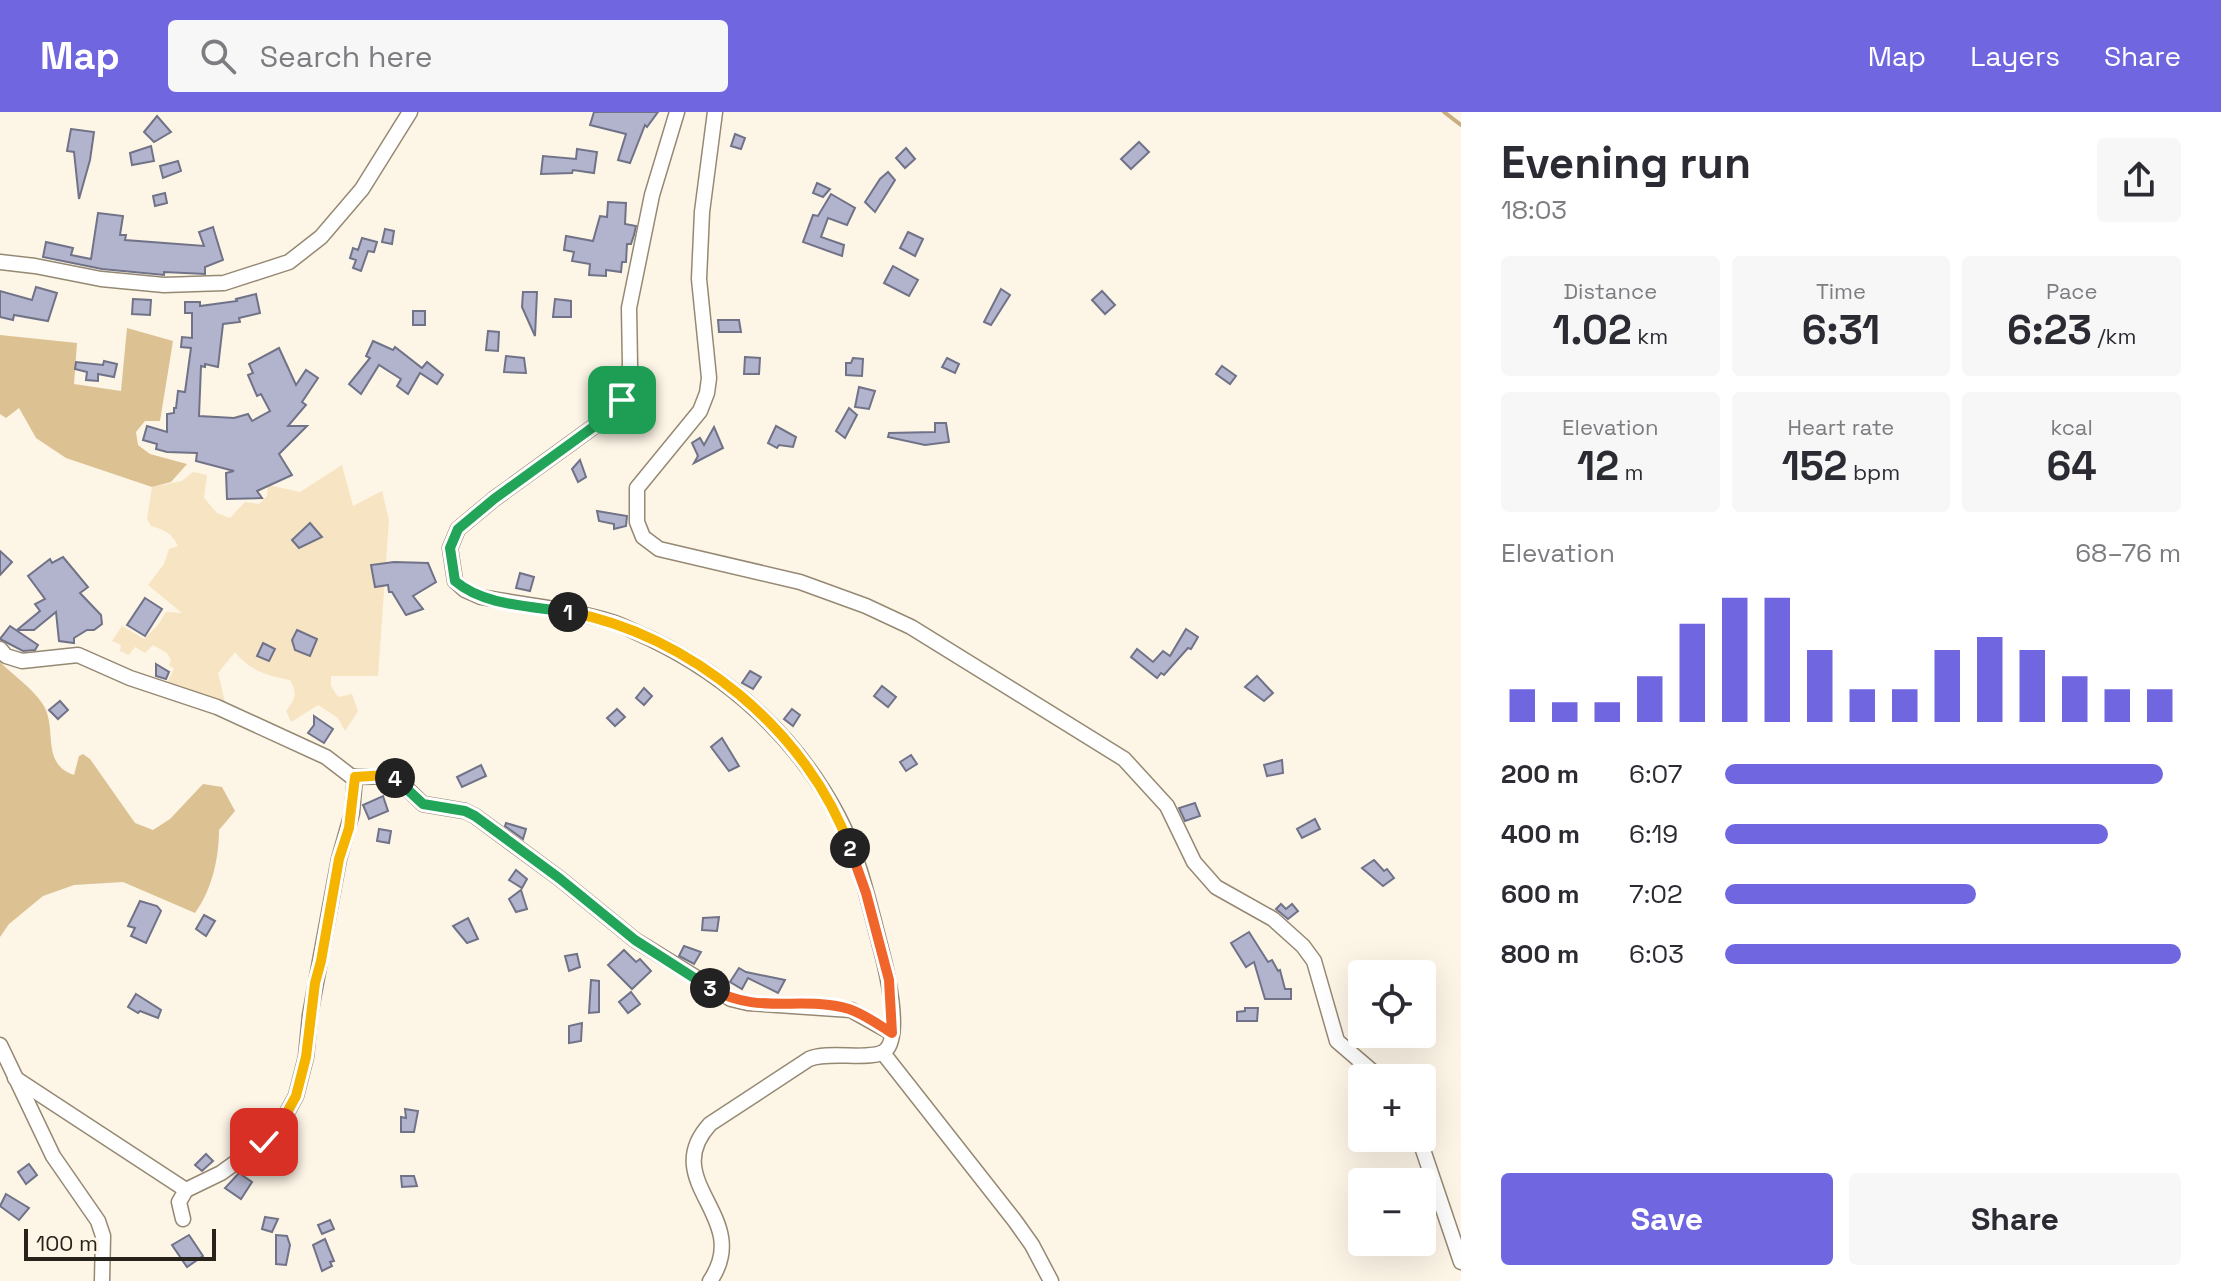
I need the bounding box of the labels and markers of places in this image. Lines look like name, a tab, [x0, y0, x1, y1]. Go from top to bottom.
pin	[588, 366, 656, 434]
pin: 1	[548, 592, 588, 632]
pin: 4	[375, 758, 415, 798]
pin: 2	[830, 828, 870, 868]
pin: 3	[690, 968, 730, 1008]
pin	[230, 1108, 298, 1176]

